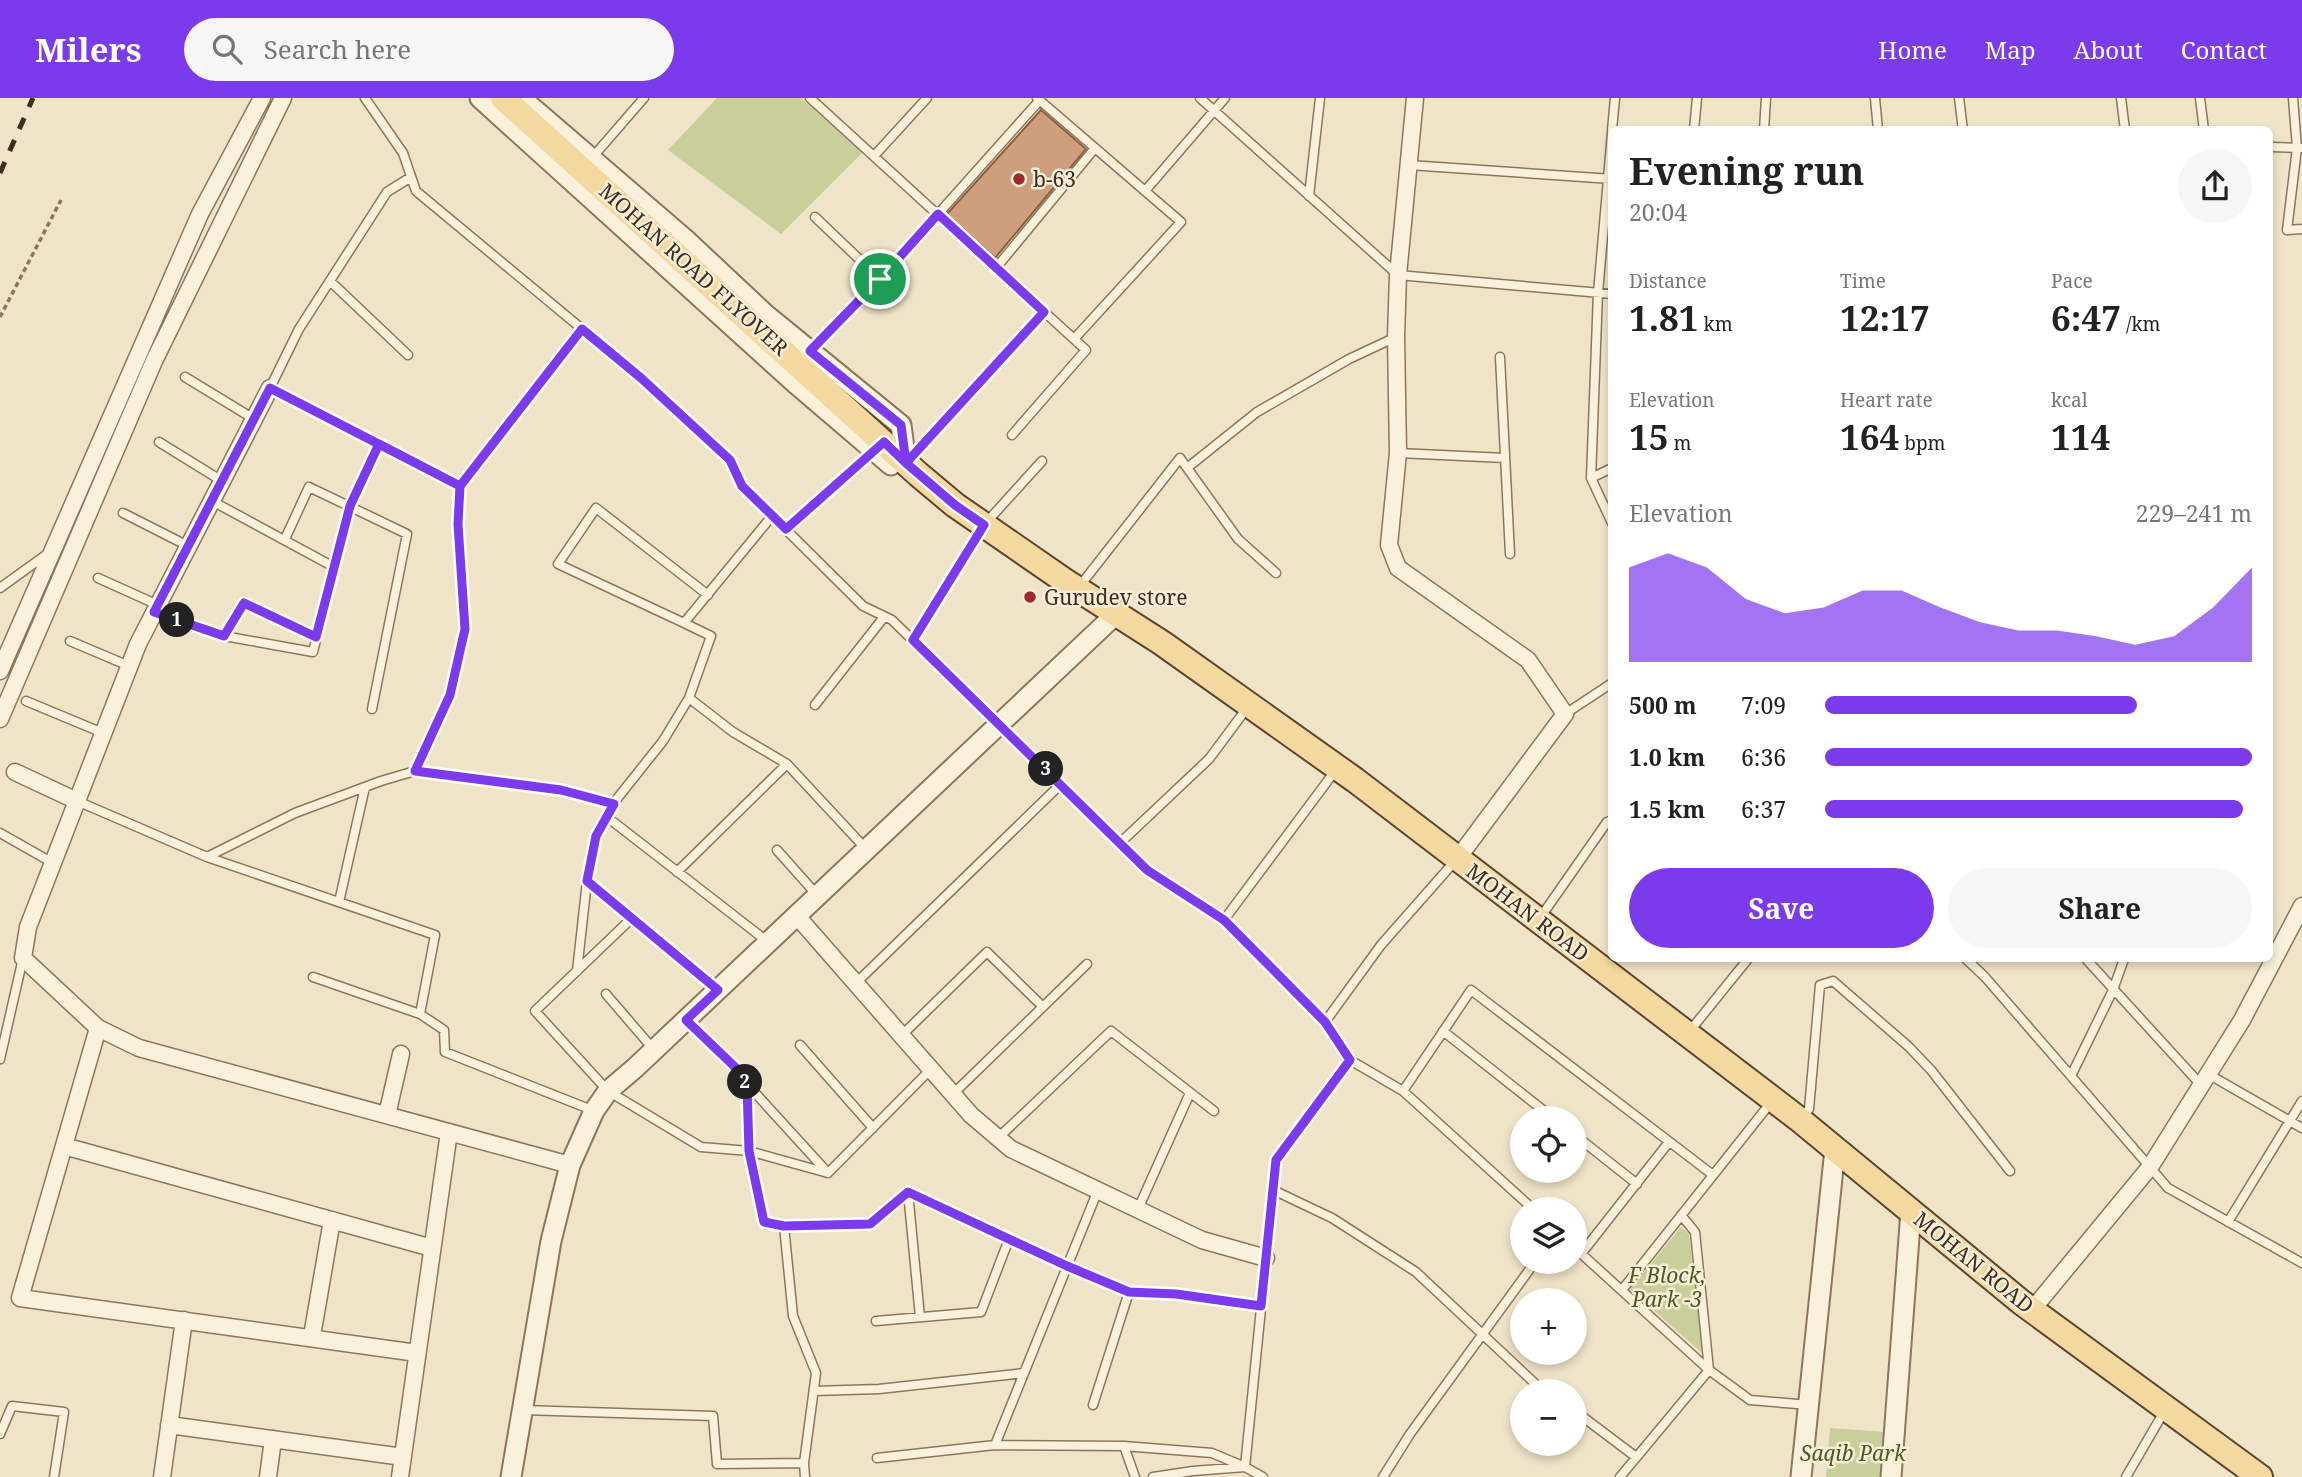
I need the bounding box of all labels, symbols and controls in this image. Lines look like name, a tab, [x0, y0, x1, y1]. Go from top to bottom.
search box	[184, 18, 674, 81]
text: Milers	[35, 27, 142, 72]
icon: search	[208, 30, 246, 68]
text: Search here	[264, 31, 411, 67]
text: Home	[1878, 33, 1947, 66]
text: Map	[1985, 33, 2036, 66]
text: About	[2074, 33, 2143, 66]
text: Contact	[2181, 33, 2267, 66]
text: Evening run	[1629, 144, 1864, 196]
button: share	[2178, 149, 2252, 223]
place label: b-63	[1033, 165, 1076, 193]
marker: b-63	[1011, 171, 1027, 187]
street label: MOHAN ROAD FLYOVER	[594, 177, 795, 362]
text: 20:04	[1629, 196, 1687, 228]
pin	[850, 249, 910, 309]
icon: arrive	[861, 260, 899, 298]
text: Distance	[1629, 268, 1707, 294]
text: Time	[1840, 268, 1886, 294]
text: Pace	[2051, 268, 2093, 294]
text: 1.81	[1629, 294, 1699, 341]
text: 12:17	[1840, 294, 1930, 341]
text: 6:47	[2051, 294, 2121, 341]
text: km	[1699, 311, 1733, 337]
text: /km	[2121, 311, 2160, 337]
text: Elevation	[1629, 387, 1715, 413]
text: Heart rate	[1840, 387, 1933, 413]
text: kcal	[2051, 387, 2088, 413]
text: 15	[1629, 413, 1669, 460]
text: 164	[1840, 413, 1899, 460]
text: 114	[2051, 413, 2110, 460]
text: m	[1669, 430, 1691, 456]
text: bpm	[1899, 430, 1946, 456]
text: Elevation	[1629, 497, 1733, 529]
text: 229–241 m	[2136, 497, 2252, 529]
place label: Gurudev store	[1044, 583, 1187, 611]
marker: Gurudev store	[1022, 589, 1038, 605]
pin: 1	[160, 602, 194, 638]
text: 1	[171, 606, 182, 632]
text: 500 m	[1629, 689, 1697, 721]
text: 7:09	[1741, 689, 1786, 721]
text: 1.0 km	[1629, 741, 1705, 773]
text: 6:36	[1741, 741, 1786, 773]
pin: 3	[1028, 752, 1064, 786]
text: 3	[1040, 755, 1051, 781]
text: 1.5 km	[1629, 793, 1705, 825]
text: 6:37	[1741, 793, 1786, 825]
street label: MOHAN ROAD	[1461, 857, 1595, 967]
button: Save	[1629, 868, 1934, 948]
button: Share	[1948, 868, 2252, 948]
pin: 2	[728, 1065, 762, 1100]
text: 2	[739, 1068, 750, 1094]
map controls	[1510, 1106, 1587, 1456]
button: locate	[1510, 1106, 1587, 1183]
button: layers	[1510, 1197, 1587, 1274]
street label: MOHAN ROAD	[1908, 1205, 2040, 1319]
park label: F Block, Park -3	[1627, 1261, 1706, 1313]
button: +	[1510, 1288, 1587, 1365]
button: −	[1510, 1379, 1587, 1456]
park label: Saqib Park	[1800, 1439, 1907, 1467]

